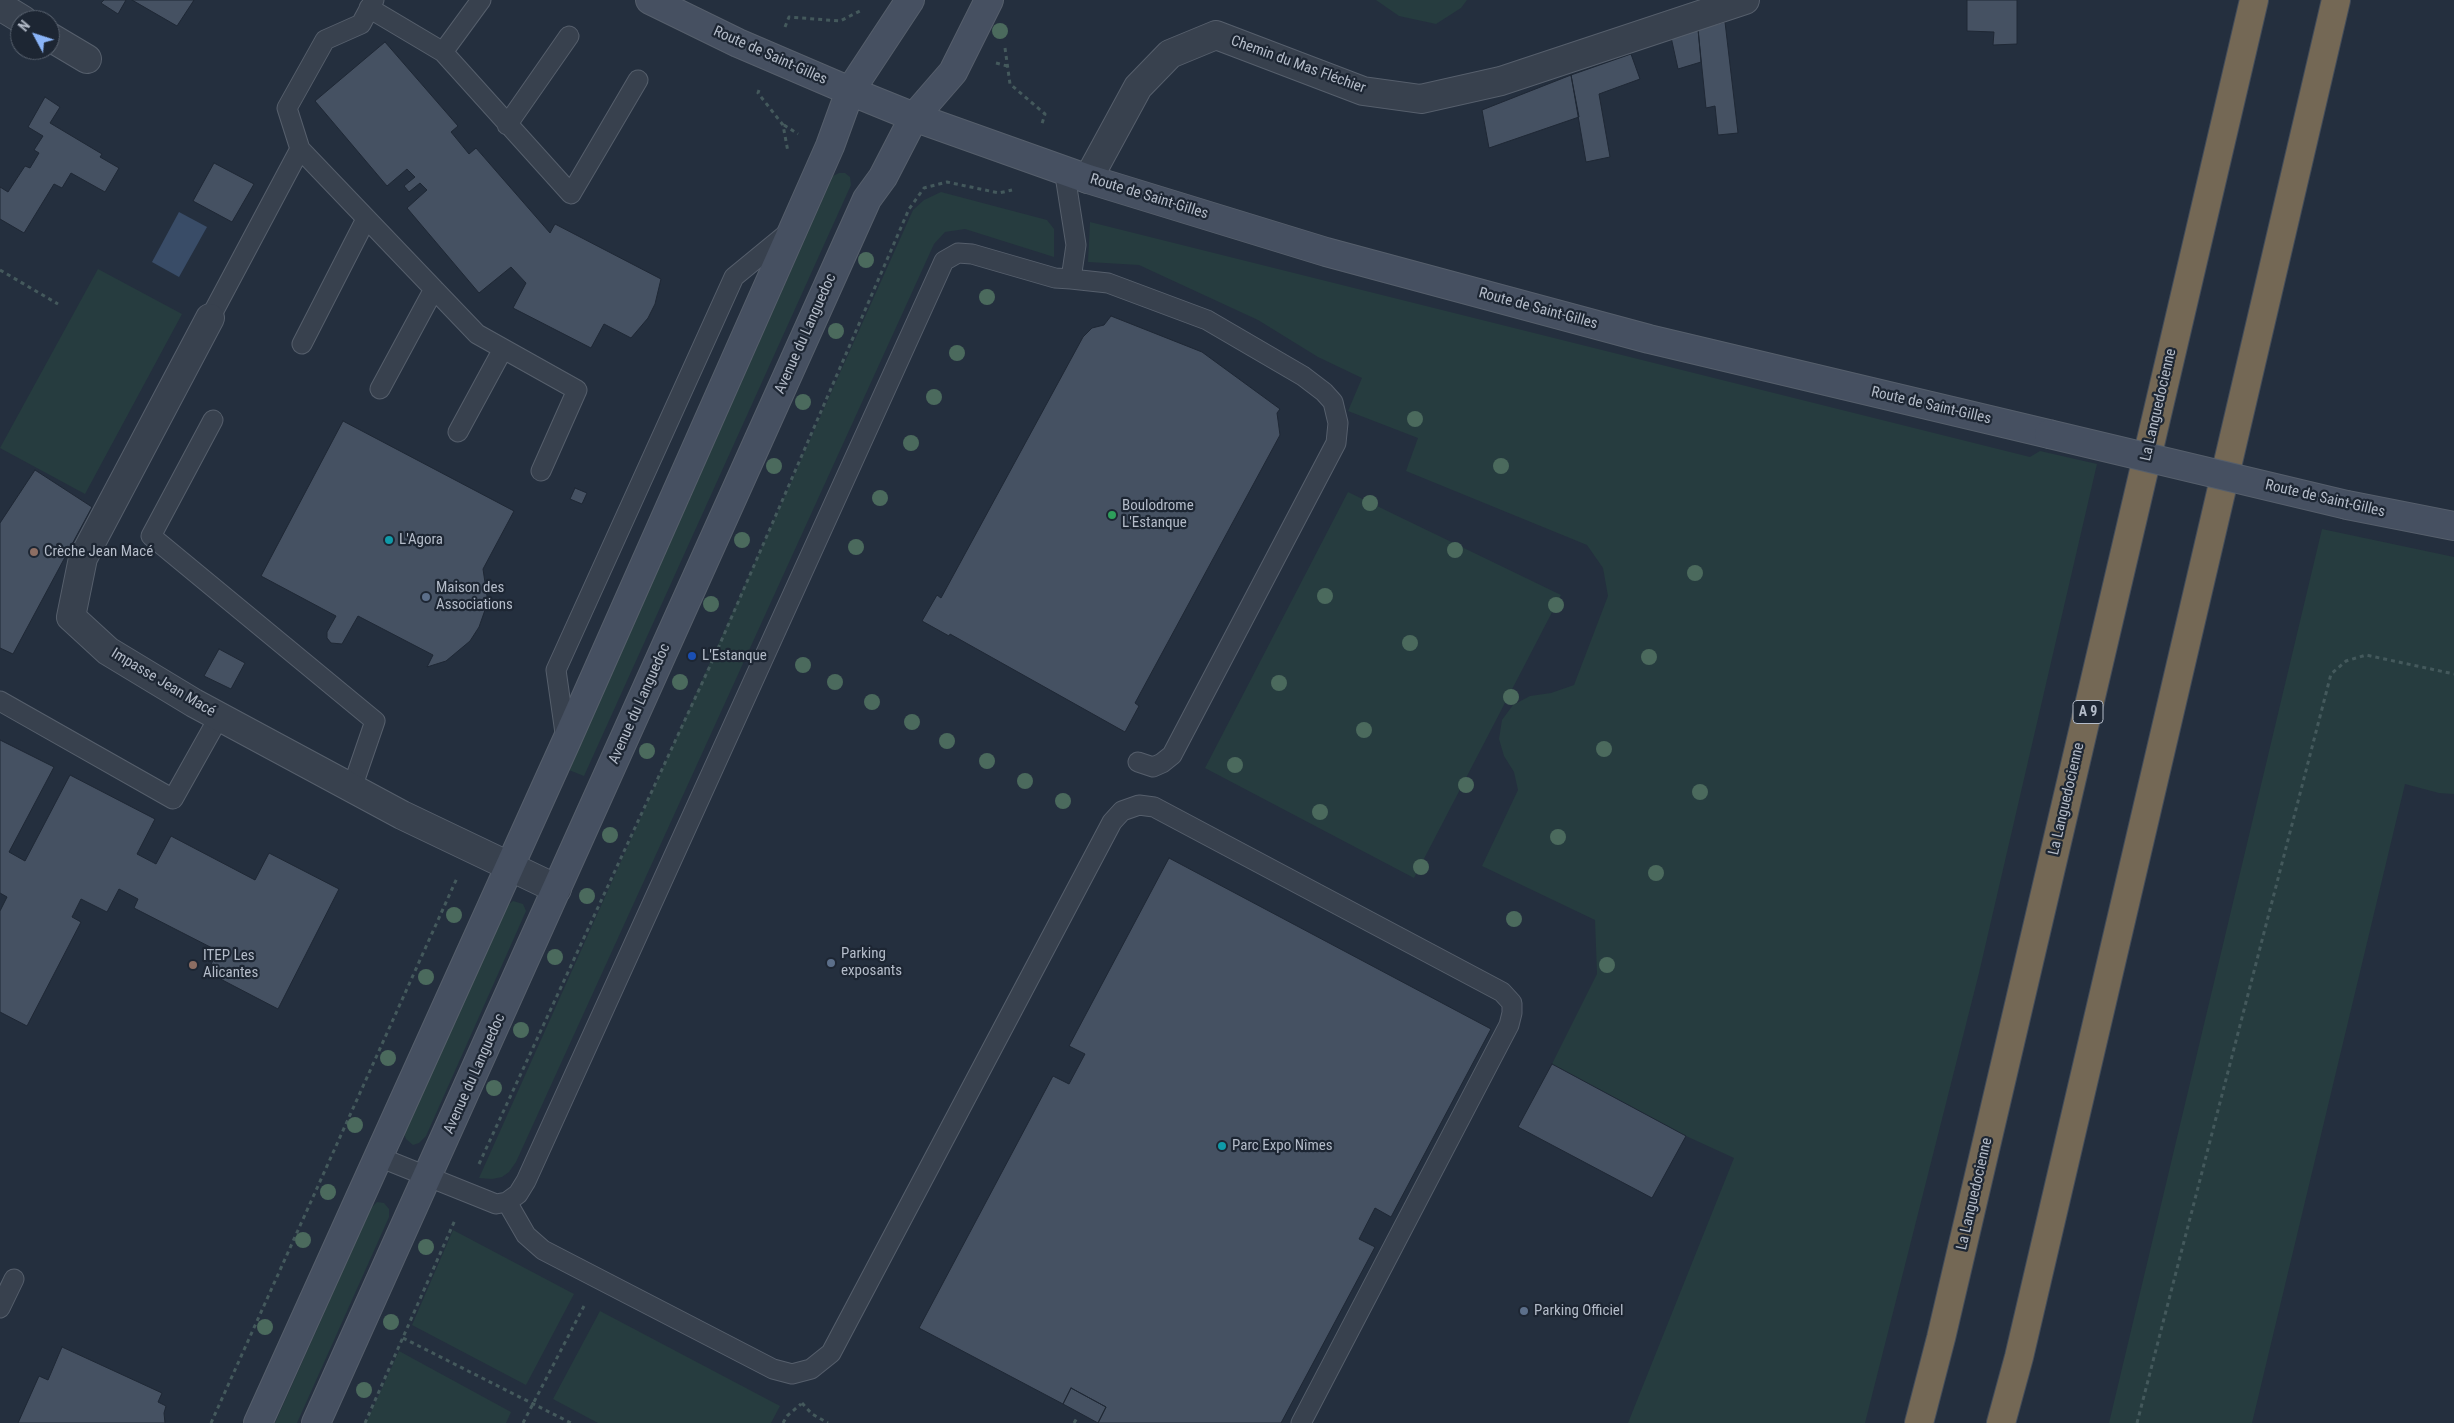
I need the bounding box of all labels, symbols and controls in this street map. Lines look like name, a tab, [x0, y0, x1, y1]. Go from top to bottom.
north arrow	[10, 10, 60, 60]
text: N	[15, 18, 33, 34]
street label: Route de Saint-Gilles	[710, 23, 830, 89]
street label: Chemin du Mas Fléchier	[1228, 32, 1368, 98]
street label: Route de Saint-Gilles	[1088, 170, 1210, 224]
street label: Avenue du Languedoc	[771, 271, 841, 397]
street label: Route de Saint-Gilles	[1477, 284, 1599, 334]
street label: La Languedocienne	[2137, 347, 2181, 463]
street label: Route de Saint-Gilles	[1869, 383, 1993, 429]
street label: Route de Saint-Gilles	[2263, 476, 2387, 522]
place label: Boulodrome L'Estanque	[1122, 497, 1194, 532]
marker: Boulodrome L'Estanque	[1106, 509, 1118, 521]
place label: L'Agora	[399, 531, 443, 549]
marker: L'Agora	[383, 534, 395, 546]
place label: Crèche Jean Macé	[44, 543, 153, 561]
marker: Crèche Jean Macé	[28, 546, 40, 558]
place label: Maison des Associations	[436, 579, 513, 614]
marker: Maison des Associations	[420, 591, 432, 603]
street label: Avenue du Languedoc	[605, 641, 675, 767]
street label: Impasse Jean Macé	[108, 645, 218, 721]
place label: L'Estanque	[702, 647, 767, 665]
marker: L'Estanque	[686, 650, 698, 662]
road number: A 9	[2073, 700, 2103, 724]
street label: La Languedocienne	[2045, 741, 2089, 857]
place label: Parking exposants	[841, 945, 902, 980]
place label: ITEP Les Alicantes	[203, 947, 258, 982]
marker: Parking exposants	[825, 957, 837, 969]
marker: ITEP Les Alicantes	[187, 959, 199, 971]
street label: Avenue du Languedoc	[440, 1011, 510, 1137]
street label: La Languedocienne	[1953, 1136, 1997, 1252]
place label: Parc Expo Nîmes	[1232, 1137, 1333, 1155]
marker: Parc Expo Nîmes	[1216, 1140, 1228, 1152]
place label: Parking Officiel	[1534, 1302, 1623, 1320]
marker: Parking Officiel	[1518, 1305, 1530, 1317]

